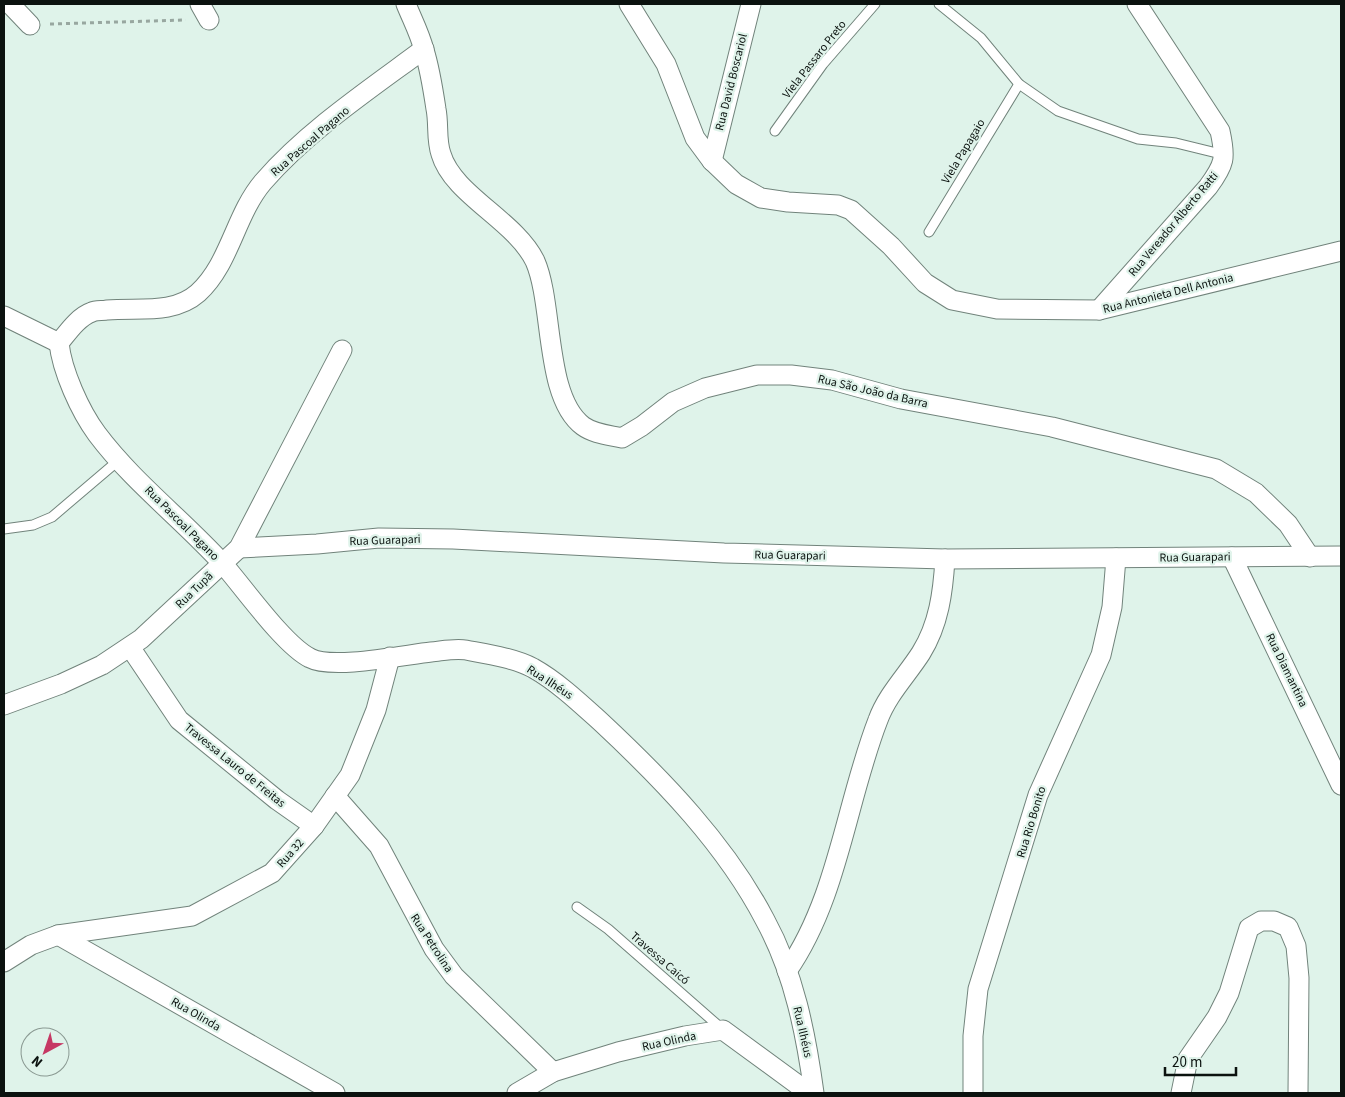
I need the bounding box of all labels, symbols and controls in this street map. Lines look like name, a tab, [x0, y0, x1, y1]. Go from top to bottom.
street label: Viela Passaro Preto	[778, 17, 850, 102]
street label: Rua David Boscariol	[711, 32, 752, 132]
street label: Rua Pascoal Pagano	[267, 102, 353, 180]
street label: Viela Papagaio	[937, 116, 989, 187]
street label: Rua Vereador Alberto Ratti	[1124, 168, 1222, 280]
street label: Rua Antonieta Dell Antonia	[1101, 269, 1235, 318]
street label: Rua São João da Barra	[816, 371, 930, 412]
street label: Rua Pascoal Pagano	[140, 482, 223, 565]
street label: Rua Guarapari	[349, 531, 421, 550]
street label: Rua Guarapari	[754, 546, 826, 565]
street label: Rua Guarapari	[1159, 548, 1231, 567]
street label: Rua Tupã	[172, 568, 217, 613]
street label: Rua Diamantina	[1261, 630, 1312, 710]
street label: Rua Ilhéus	[523, 661, 576, 704]
street label: Travessa Lauro de Freitas	[180, 719, 289, 812]
street label: Rua Rio Bonito	[1013, 784, 1050, 860]
street label: Rua 32	[273, 835, 308, 872]
street label: Rua Petrolina	[406, 910, 457, 976]
street label: Travessa Caicó	[626, 928, 693, 989]
street label: Rua Olinda	[168, 993, 224, 1036]
street label: Rua Ilhéus	[788, 1005, 817, 1059]
north arrow	[20, 1027, 70, 1077]
street label: Rua Olinda	[640, 1027, 698, 1056]
scale bar	[1165, 1044, 1236, 1076]
text: N	[27, 1051, 47, 1072]
text: 20 m	[1172, 1052, 1202, 1073]

